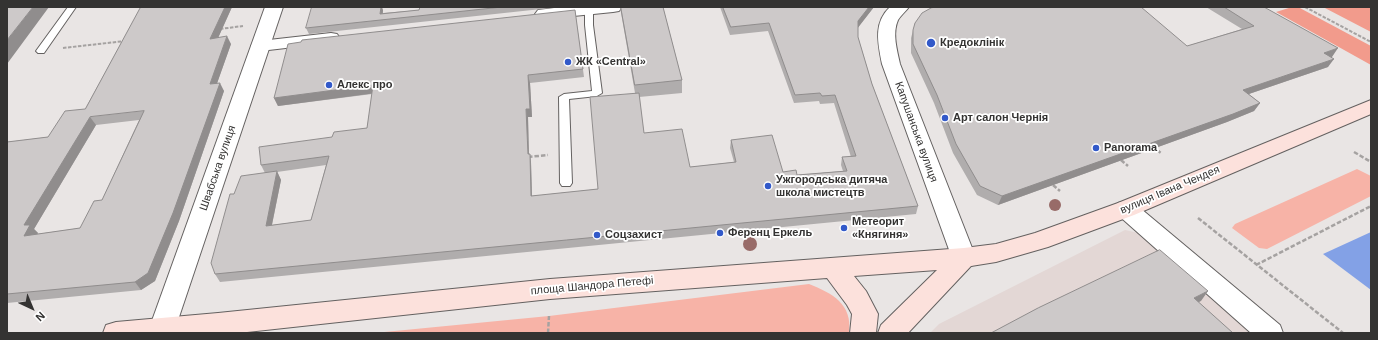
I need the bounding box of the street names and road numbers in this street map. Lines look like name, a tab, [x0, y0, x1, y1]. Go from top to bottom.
street label: Капушанська вулиця	[892, 80, 940, 184]
street label: Швабська вулиця	[197, 124, 239, 212]
street label: вулиця Івана Чендея	[1118, 163, 1222, 217]
street label: площа Шандора Петефі	[530, 274, 654, 298]

